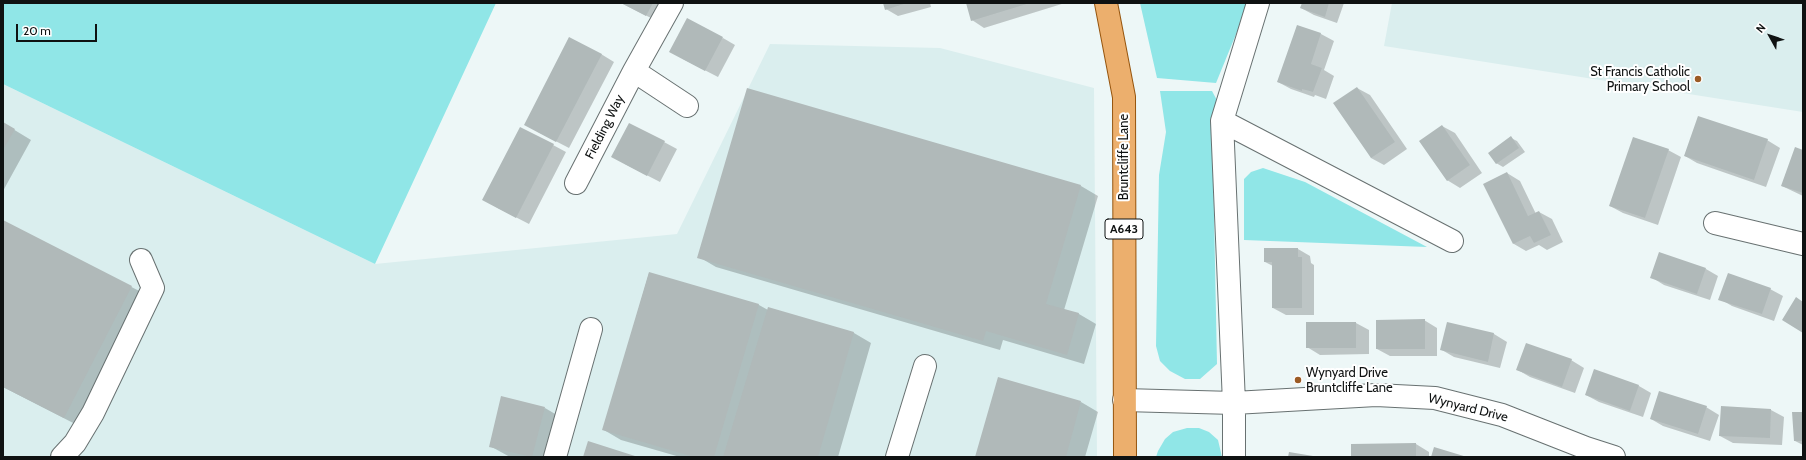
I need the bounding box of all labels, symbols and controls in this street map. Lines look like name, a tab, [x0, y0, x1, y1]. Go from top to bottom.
scale bar	[18, 16, 99, 42]
north arrow	[1750, 16, 1790, 56]
text: N	[1753, 21, 1769, 36]
text: 20 m	[23, 23, 51, 38]
place label: St Francis Catholic Primary School	[1590, 64, 1690, 95]
marker: St Francis Catholic Primary School	[1693, 74, 1703, 84]
street label: Fielding Way	[582, 92, 628, 162]
street label: Bruntcliffe Lane	[1116, 114, 1132, 200]
road number: A643	[1105, 219, 1143, 239]
place label: Wynyard Drive Bruntcliffe Lane	[1306, 365, 1393, 396]
marker: Wynyard Drive Bruntcliffe Lane	[1293, 375, 1303, 385]
street label: Wynyard Drive	[1426, 391, 1510, 425]

